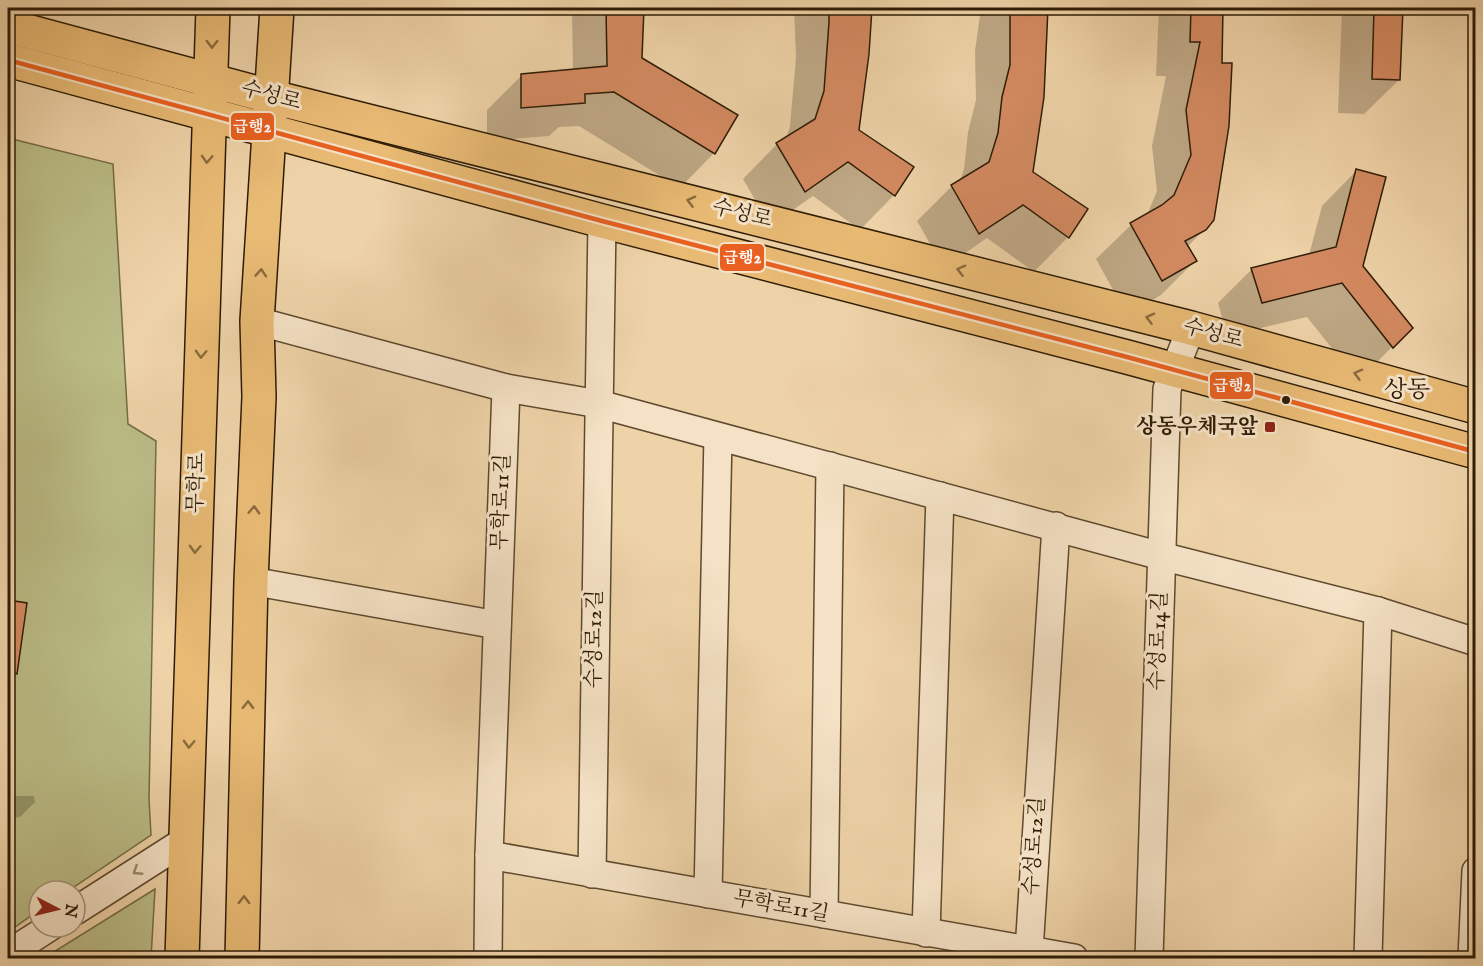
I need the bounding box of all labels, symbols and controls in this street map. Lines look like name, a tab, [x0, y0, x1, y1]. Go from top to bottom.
one-way arrow	[206, 39, 218, 48]
street label: 수성로	[238, 75, 304, 117]
line badge: 급행2	[230, 112, 275, 141]
text: 급행2	[233, 117, 272, 138]
one-way arrow	[201, 155, 214, 164]
street label: 수성로	[709, 194, 775, 234]
one-way arrow	[686, 195, 696, 208]
line badge: 급행2	[719, 243, 765, 272]
text: 급행2	[723, 248, 762, 269]
one-way arrow	[956, 264, 966, 277]
one-way arrow	[254, 269, 267, 278]
one-way arrow	[1145, 312, 1155, 325]
street label: 수성로	[1180, 313, 1246, 355]
one-way arrow	[194, 350, 207, 359]
one-way arrow	[1354, 369, 1364, 381]
line badge: 급행2	[1209, 371, 1254, 400]
district label: 상동	[1384, 375, 1430, 406]
text: 급행2	[1213, 376, 1252, 397]
unlabelled marker	[1280, 394, 1292, 406]
place label: 상동우체국앞	[1136, 414, 1259, 441]
marker: 상동우체국앞	[1263, 420, 1277, 434]
street label: 무학로	[182, 452, 212, 514]
street label: 무학로11길	[487, 453, 517, 551]
one-way arrow	[248, 506, 261, 515]
one-way arrow	[188, 545, 201, 554]
street label: 수성로12길	[581, 589, 609, 689]
street label: 수성로14길	[1144, 591, 1174, 691]
one-way arrow	[242, 701, 255, 710]
one-way arrow	[182, 739, 195, 748]
street label: 수성로12길	[1018, 796, 1052, 896]
one-way arrow	[132, 864, 143, 875]
north arrow	[27, 879, 87, 939]
street label: 무학로11길	[731, 885, 831, 929]
one-way arrow	[237, 896, 250, 905]
text: N	[59, 902, 81, 919]

